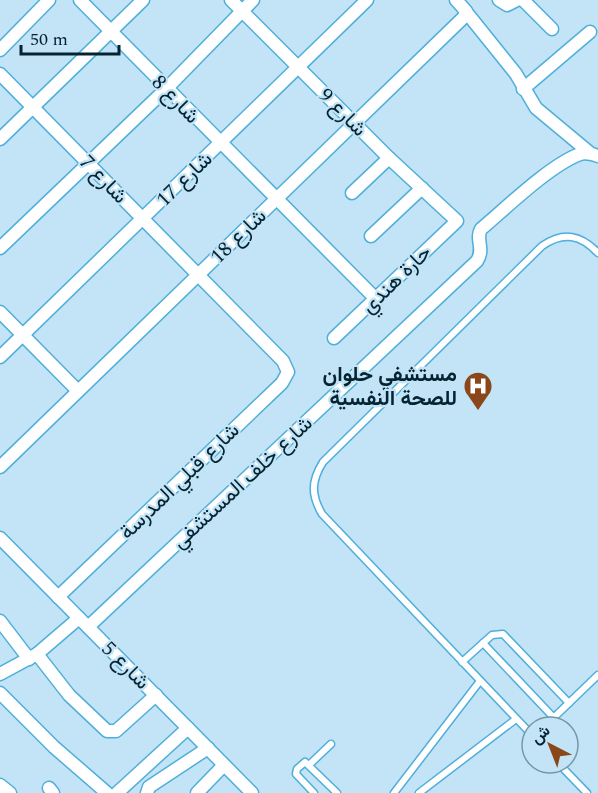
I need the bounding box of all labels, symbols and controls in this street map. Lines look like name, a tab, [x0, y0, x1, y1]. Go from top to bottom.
scale bar	[21, 18, 118, 56]
text: 50 m	[30, 26, 68, 53]
street label: شارع 8	[144, 68, 207, 132]
street label: شارع 9	[310, 81, 374, 145]
street label: شارع 17	[149, 144, 220, 215]
street label: شارع 7	[72, 148, 135, 212]
street label: شارع 18	[203, 201, 274, 272]
street label: حارة هندي	[354, 238, 439, 322]
place label: مستشفي حلوان للصحة النفسية	[323, 359, 457, 415]
hospital icon: مستشفي حلوان للصحة النفسية	[462, 370, 494, 412]
street label: شارع خلف المستشفي	[165, 409, 321, 557]
street label: شارع قبلي المدرسة	[112, 416, 247, 548]
street label: شارع 5	[93, 634, 157, 698]
north arrow	[520, 715, 580, 775]
text: ش	[525, 719, 556, 750]

